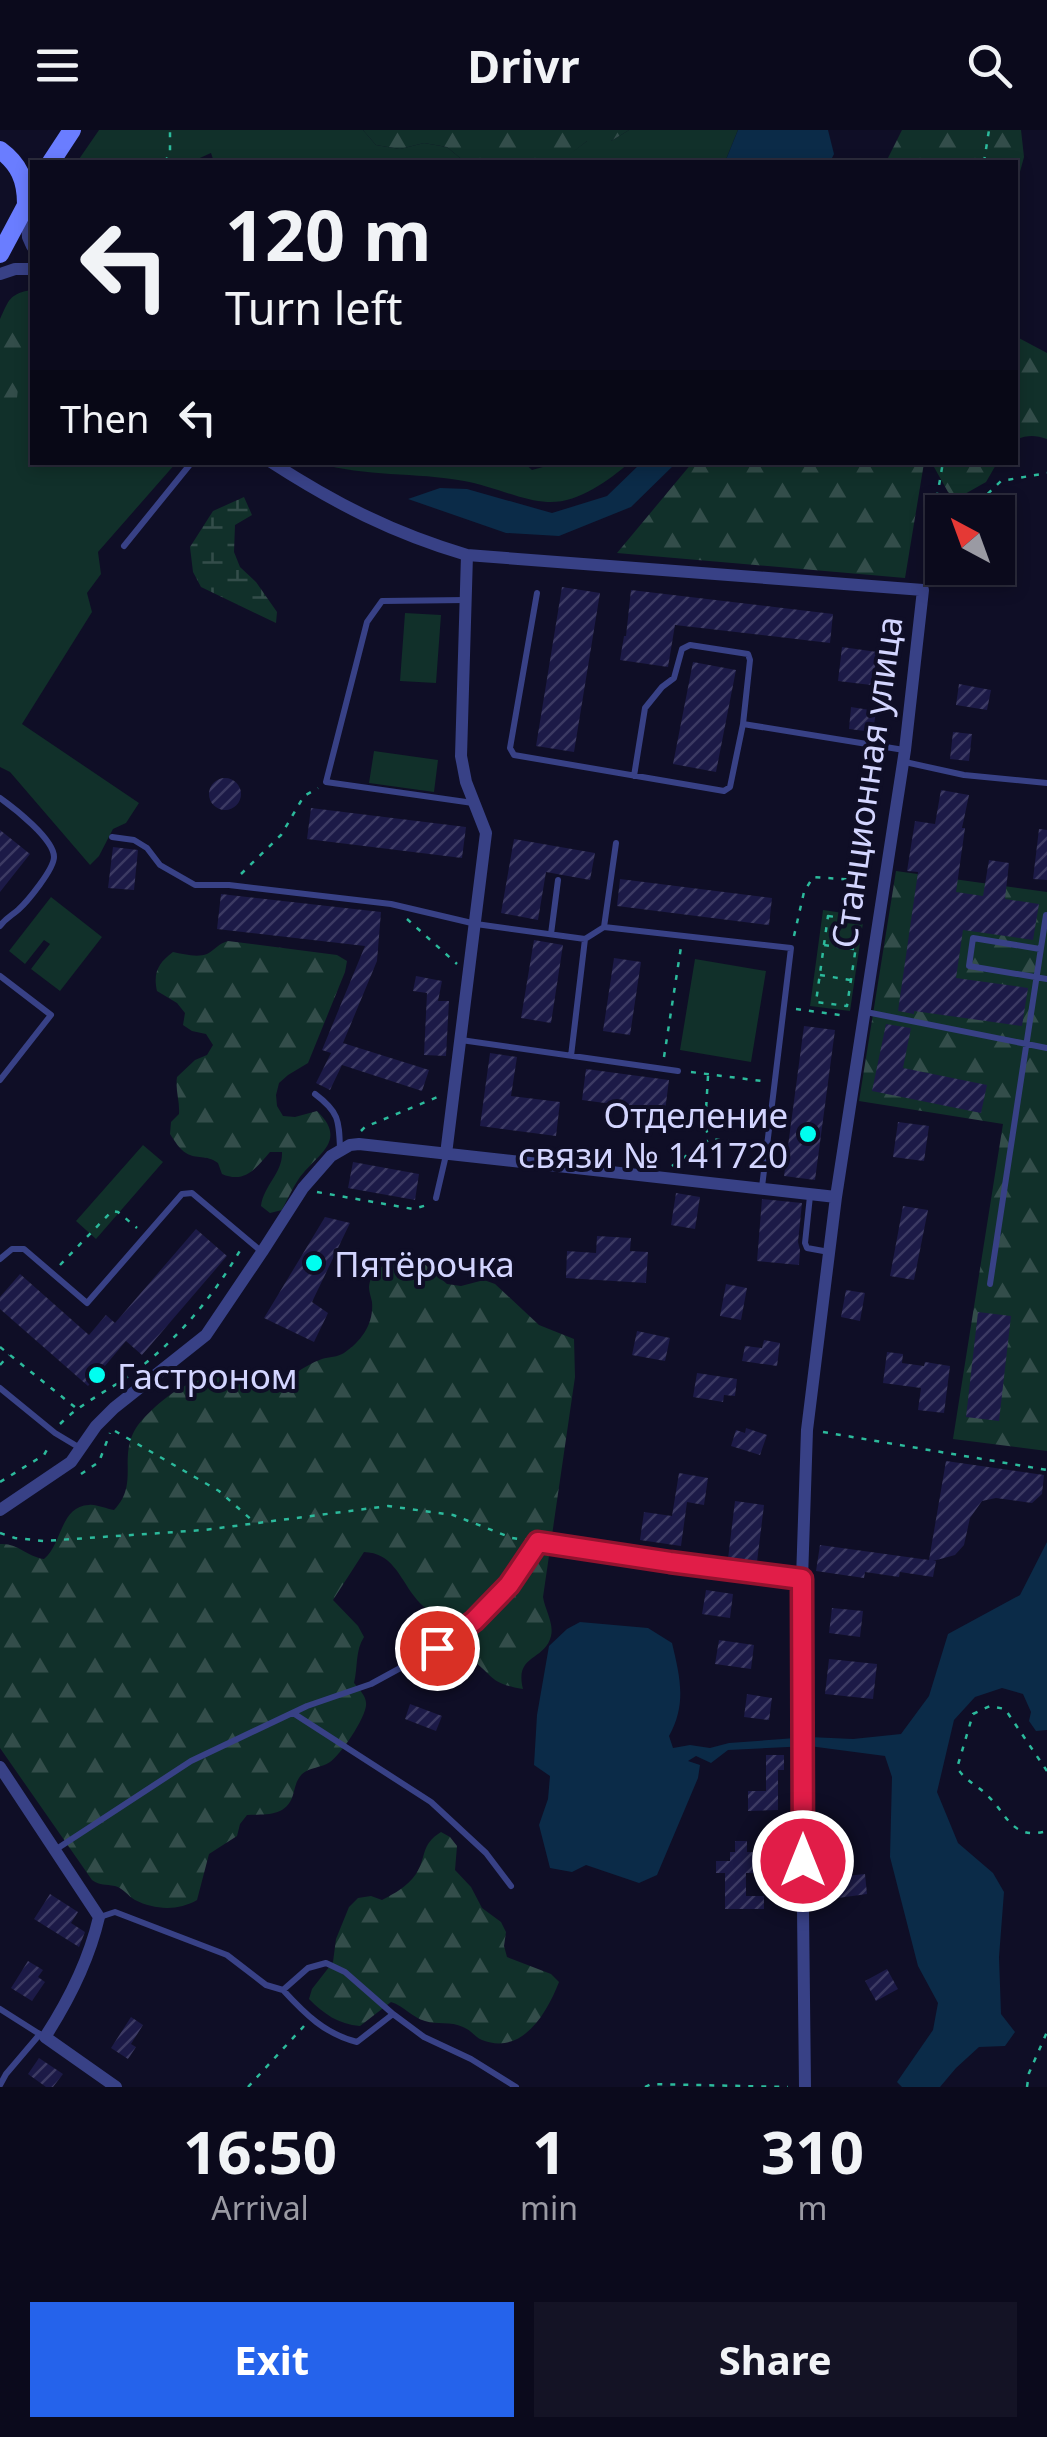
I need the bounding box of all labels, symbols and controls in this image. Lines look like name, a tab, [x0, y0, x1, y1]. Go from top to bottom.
text: Drivr	[467, 35, 580, 96]
icon: menu	[30, 38, 85, 93]
icon: search	[962, 38, 1017, 93]
text: 120 m	[225, 186, 432, 282]
icon: left	[60, 200, 190, 330]
text: Turn left	[225, 277, 402, 338]
icon: left	[170, 390, 225, 445]
text: Then	[60, 392, 150, 444]
north arrow	[925, 495, 1015, 585]
map controls	[925, 495, 1015, 585]
street label: Станционная улица	[819, 613, 913, 951]
place label: Отделение связи № 141720	[518, 1091, 788, 1178]
marker: Отделение связи № 141720	[797, 1123, 819, 1145]
place label: Пятёрочка	[334, 1240, 515, 1287]
marker: Пятёрочка	[303, 1252, 325, 1274]
place label: Гастроном	[117, 1352, 298, 1399]
marker: Гастроном	[86, 1364, 108, 1386]
pin	[395, 1606, 480, 1691]
icon: arrive	[410, 1621, 465, 1676]
position arrow	[751, 1809, 855, 1913]
text: 16:50	[183, 2110, 337, 2192]
text: 1	[532, 2110, 566, 2192]
text: 310	[761, 2110, 864, 2192]
text: Arrival	[211, 2186, 309, 2229]
text: min	[520, 2186, 578, 2229]
text: m	[798, 2186, 827, 2229]
button: Exit	[30, 2302, 514, 2417]
button: Share	[534, 2302, 1017, 2417]

